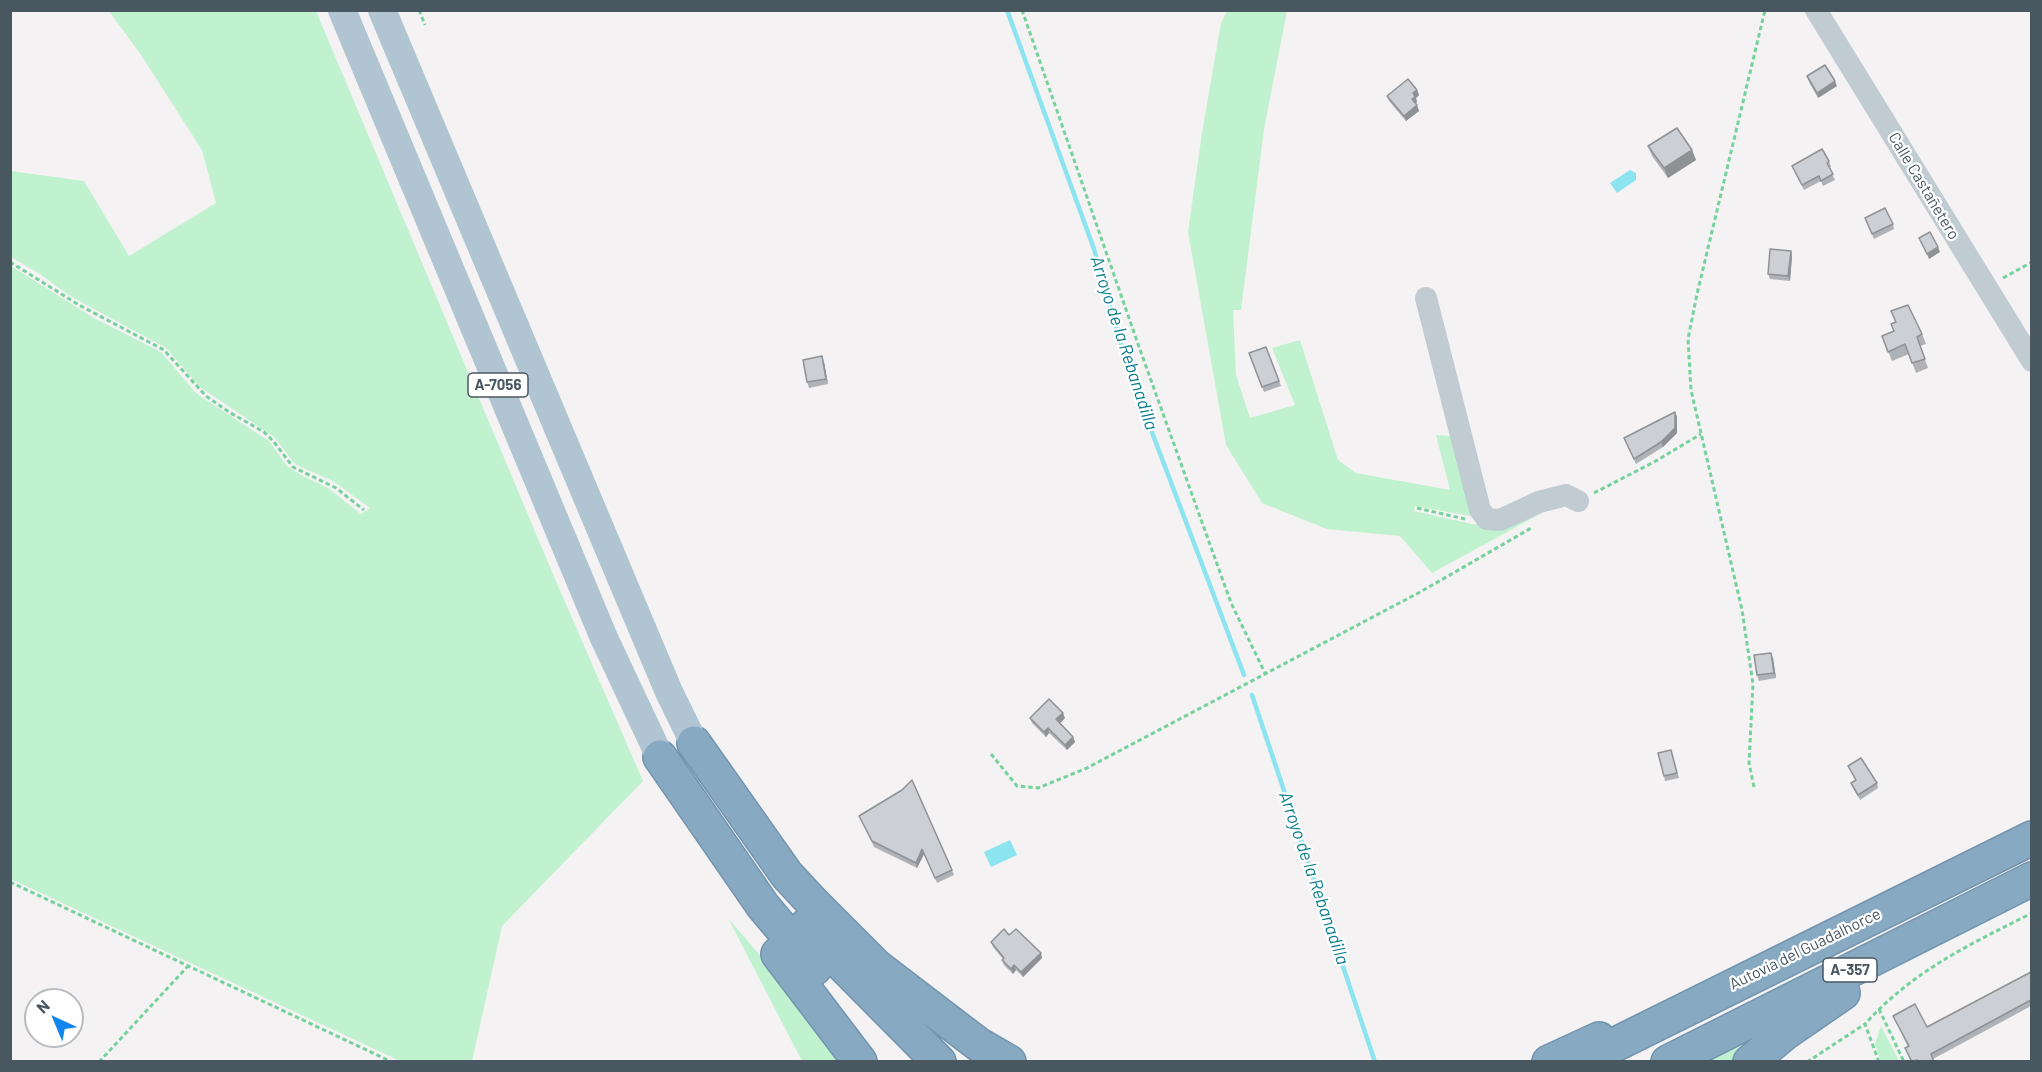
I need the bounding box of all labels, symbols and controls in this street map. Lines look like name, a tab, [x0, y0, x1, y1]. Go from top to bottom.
street label: Calle Castañetero	[1884, 129, 1964, 243]
water label: Arroyo de la Rebanadilla	[1086, 253, 1162, 433]
road number: A-7056	[468, 373, 528, 397]
water label: Arroyo de la Rebanadilla	[1274, 788, 1354, 968]
street label: Autovía del Guadalhorce	[1726, 904, 1884, 994]
road number: A-357	[1823, 958, 1877, 982]
north arrow	[24, 988, 84, 1048]
text: N	[32, 996, 53, 1017]

